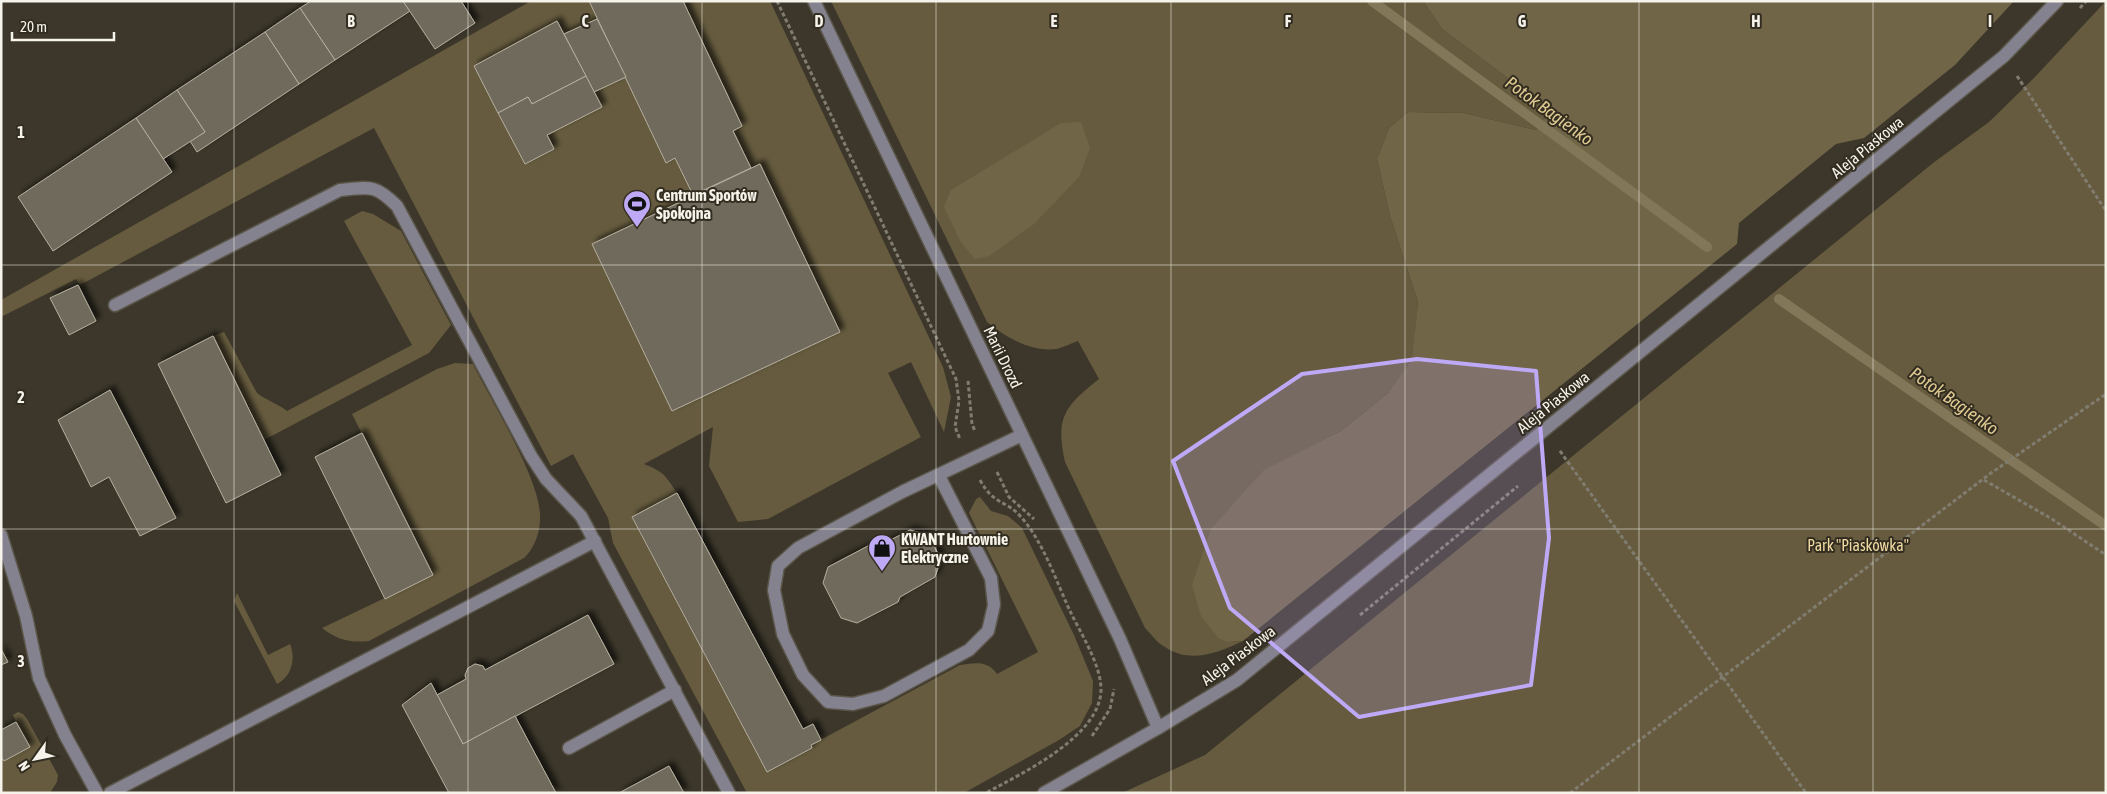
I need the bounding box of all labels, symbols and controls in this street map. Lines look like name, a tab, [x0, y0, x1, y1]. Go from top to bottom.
scale bar	[12, 10, 115, 42]
text: B	[347, 12, 355, 30]
text: C	[581, 12, 589, 30]
text: D	[815, 12, 824, 30]
text: E	[1051, 12, 1058, 30]
text: F	[1285, 12, 1292, 30]
text: G	[1518, 12, 1527, 30]
text: H	[1751, 12, 1761, 30]
text: I	[1988, 12, 1992, 30]
text: 20 m	[20, 18, 47, 35]
water label: Potok Bagienko	[1501, 72, 1597, 149]
street label: Aleja Piaskowa	[1827, 112, 1907, 182]
text: 1	[17, 123, 25, 141]
place label: Centrum Sportów Spokojna	[656, 186, 757, 222]
sports icon: Centrum Sportów Spokojna	[622, 189, 652, 228]
street label: Marii Drozd	[980, 323, 1026, 391]
water label: Potok Bagienko	[1906, 362, 2003, 439]
street label: Aleja Piaskowa	[1513, 367, 1593, 437]
text: 2	[17, 388, 25, 406]
place label: KWANT Hurtownie Elektryczne	[901, 530, 1008, 566]
shop icon: KWANT Hurtownie Elektryczne	[867, 533, 897, 572]
park label: Park "Piaskówka"	[1807, 536, 1909, 554]
street label: Aleja Piaskowa	[1198, 621, 1279, 689]
text: 3	[17, 652, 25, 670]
north arrow	[10, 734, 60, 784]
text: N	[15, 758, 33, 774]

